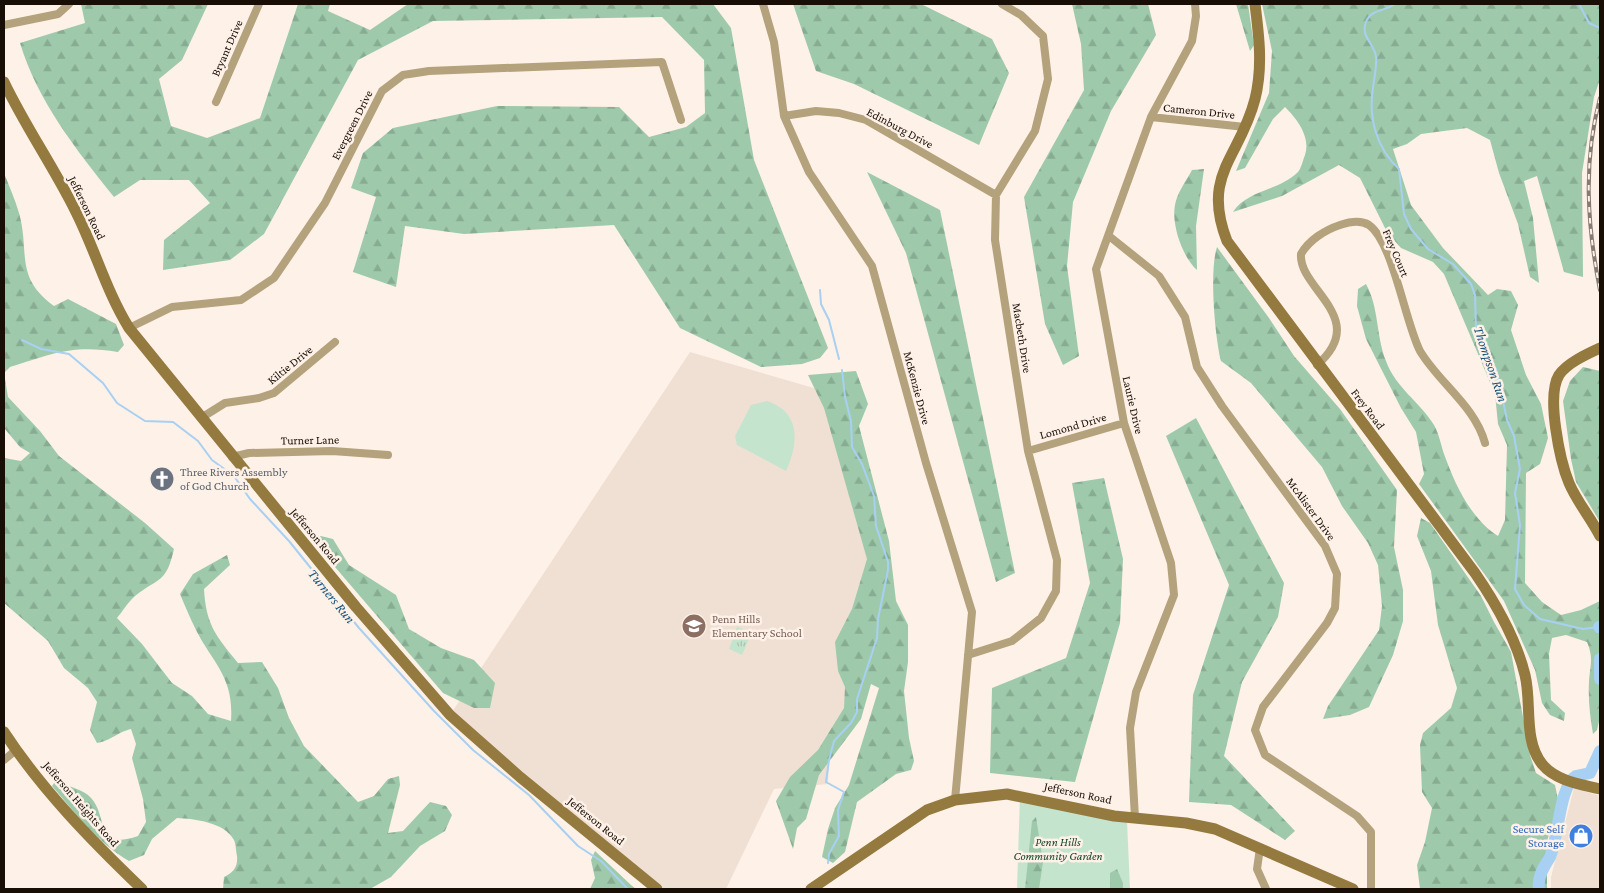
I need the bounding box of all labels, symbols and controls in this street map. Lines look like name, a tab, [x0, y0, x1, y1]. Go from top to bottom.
street label: Bryant Drive	[208, 17, 246, 79]
street label: Evergreen Drive	[328, 88, 376, 162]
street label: Cameron Drive	[1162, 100, 1236, 122]
street label: Edinburg Drive	[864, 105, 936, 151]
street label: Jefferson Road	[65, 173, 109, 243]
street label: Frey Court	[1380, 227, 1413, 280]
street label: Macbeth Drive	[1010, 302, 1034, 374]
water label: Thompson Run	[1471, 324, 1511, 404]
street label: Kiltie Drive	[265, 343, 315, 387]
street label: McKenzie Drive	[900, 350, 934, 426]
street label: Laurie Drive	[1120, 375, 1146, 435]
street label: Frey Road	[1348, 386, 1388, 433]
street label: Lomond Drive	[1038, 410, 1108, 442]
street label: Turner Lane	[281, 432, 339, 448]
place label: Three Rivers Assembly of God Church	[180, 465, 288, 493]
church icon: Three Rivers Assembly of God Church	[149, 466, 175, 492]
street label: McAlister Drive	[1283, 475, 1339, 543]
street label: Jefferson Road	[287, 504, 343, 567]
water label: Turners Run	[305, 566, 359, 626]
place label: Penn Hills Elementary School	[712, 612, 802, 640]
school or university icon: Penn Hills Elementary School	[681, 613, 707, 639]
street label: Jefferson Heights Road	[40, 758, 122, 850]
street label: Jefferson Road	[1042, 779, 1114, 807]
street label: Jefferson Road	[564, 793, 628, 849]
place label: Secure Self Storage	[1513, 822, 1565, 850]
shop icon: Secure Self Storage	[1568, 823, 1594, 849]
park label: Penn Hills Community Garden	[1013, 835, 1103, 863]

